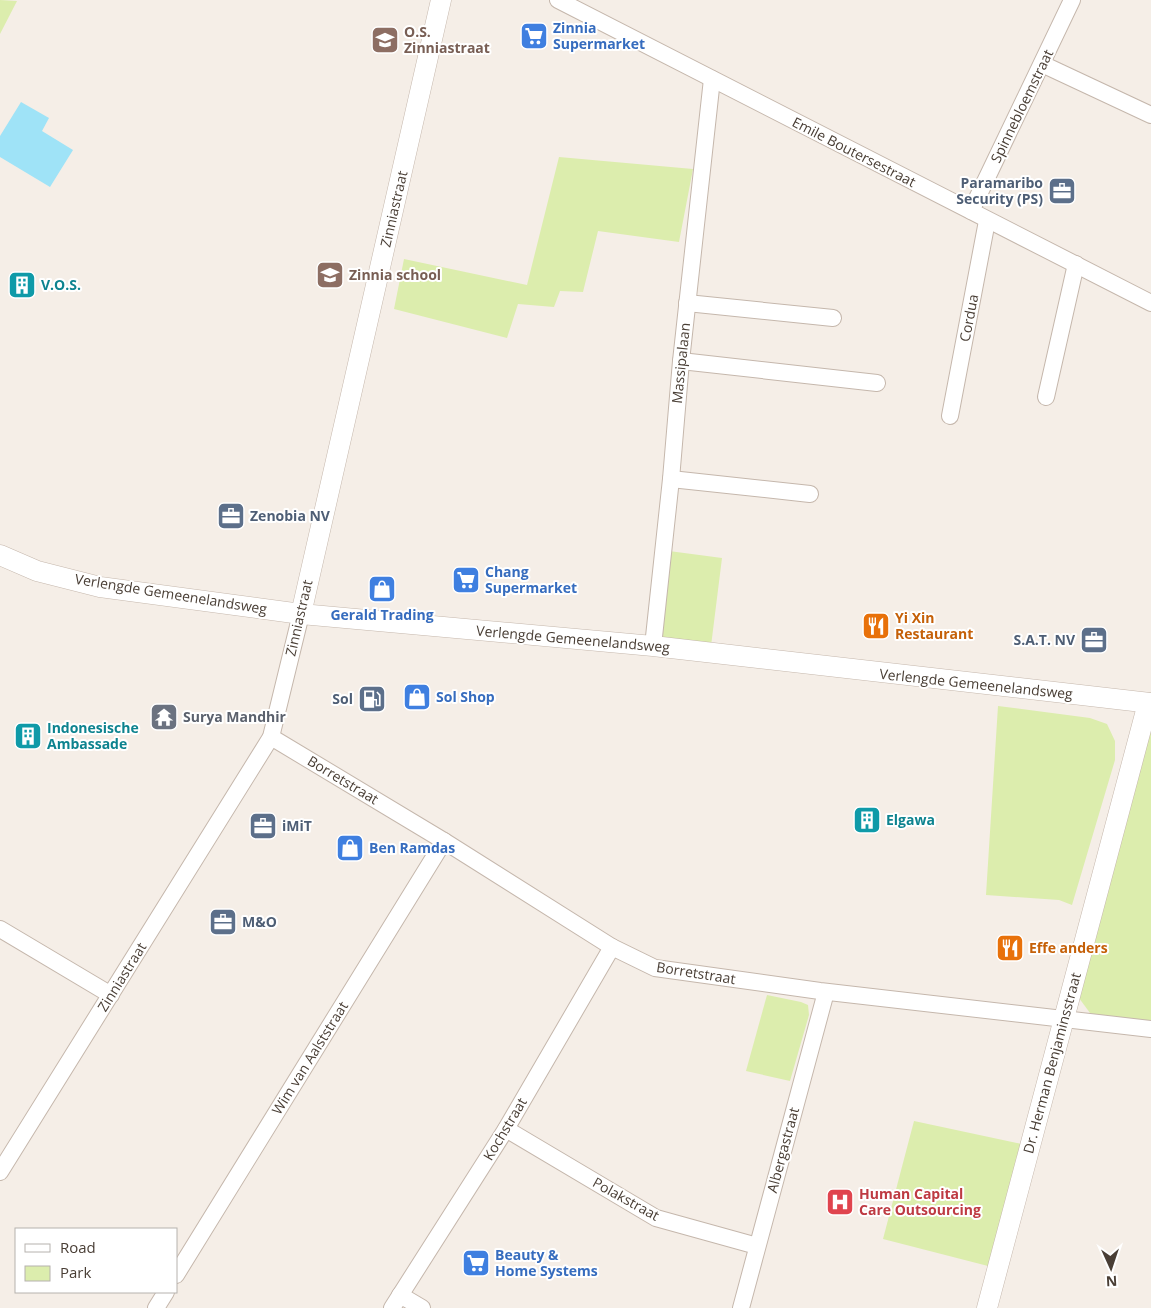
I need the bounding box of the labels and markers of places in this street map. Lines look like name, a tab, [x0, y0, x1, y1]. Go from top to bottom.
place label: Zinnia Supermarket	[553, 18, 645, 53]
supermarket icon: Zinnia Supermarket	[519, 21, 549, 51]
place label: O.S. Zinniastraat	[404, 22, 490, 57]
school or university icon: O.S. Zinniastraat	[370, 25, 400, 55]
place label: Paramaribo Security (PS)	[956, 173, 1043, 208]
office icon: Paramaribo Security (PS)	[1047, 176, 1077, 206]
school or university icon: Zinnia school	[315, 260, 345, 290]
place label: Zinnia school	[349, 265, 441, 284]
building icon: V.O.S.	[7, 270, 37, 300]
place label: V.O.S.	[41, 275, 81, 294]
office icon: Zenobia NV	[216, 501, 246, 531]
place label: Zenobia NV	[250, 506, 331, 525]
place label: Chang Supermarket	[485, 562, 577, 597]
supermarket icon: Chang Supermarket	[451, 565, 481, 595]
shop icon: Gerald Trading	[367, 574, 397, 604]
place label: Gerald Trading	[330, 605, 434, 624]
place label: Yi Xin Restaurant	[895, 608, 973, 643]
restaurant icon: Yi Xin Restaurant	[861, 611, 891, 641]
office icon: S.A.T. NV	[1079, 625, 1109, 655]
place label: S.A.T. NV	[1013, 630, 1076, 649]
shop icon: Sol Shop	[402, 682, 432, 712]
fuel station icon: Sol	[357, 684, 387, 714]
place label: Sol Shop	[436, 687, 495, 706]
place label: Sol	[332, 689, 353, 708]
temple icon: Surya Mandhir	[149, 702, 179, 732]
place label: Surya Mandhir	[183, 707, 287, 726]
place label: Indonesische Ambassade	[47, 718, 139, 753]
building icon: Indonesische Ambassade	[13, 721, 43, 751]
building icon: Elgawa	[852, 805, 882, 835]
place label: Elgawa	[886, 810, 935, 829]
office icon: iMiT	[248, 811, 278, 841]
place label: iMiT	[282, 816, 312, 835]
shop icon: Ben Ramdas	[335, 833, 365, 863]
place label: Ben Ramdas	[369, 838, 455, 857]
office icon: M&O	[208, 907, 238, 937]
place label: M&O	[242, 912, 277, 931]
restaurant icon: Effe anders	[995, 933, 1025, 963]
place label: Effe anders	[1029, 938, 1108, 957]
place label: Human Capital Care Outsourcing	[859, 1184, 981, 1219]
hospital icon: Human Capital Care Outsourcing	[825, 1187, 855, 1217]
place label: Beauty & Home Systems	[495, 1245, 598, 1280]
supermarket icon: Beauty & Home Systems	[461, 1248, 491, 1278]

